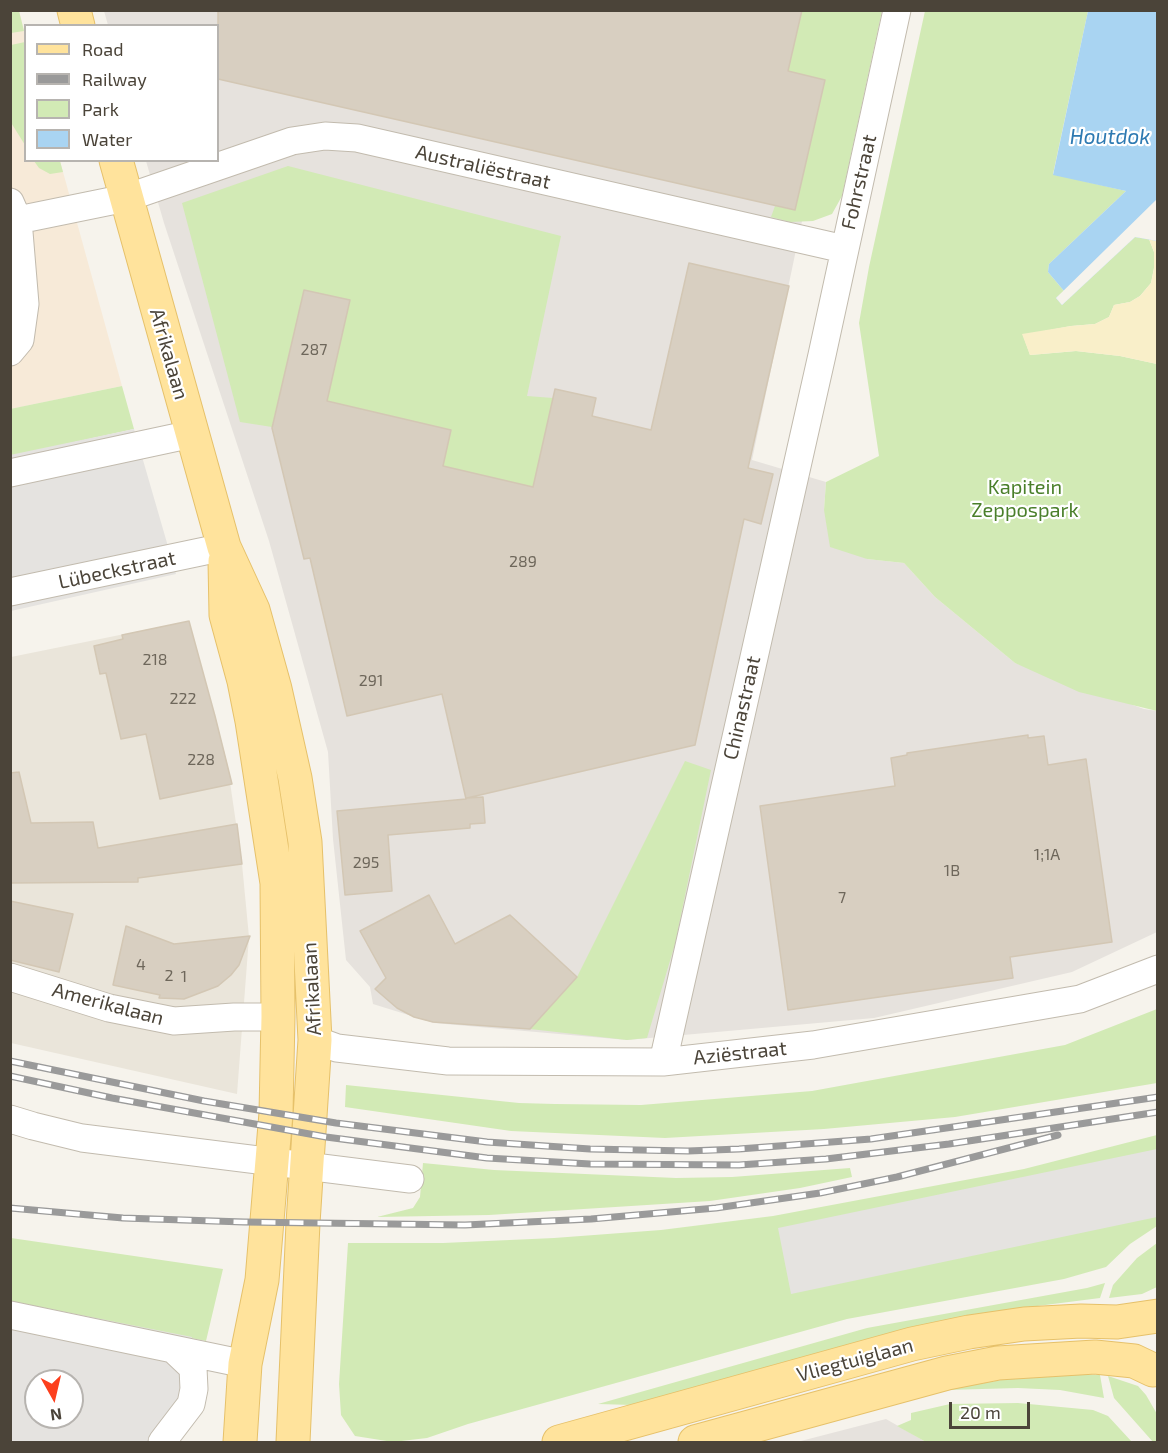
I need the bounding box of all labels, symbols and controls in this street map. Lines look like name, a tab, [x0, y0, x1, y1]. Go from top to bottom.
legend	[24, 24, 219, 162]
text: Road	[82, 38, 123, 60]
text: Railway	[82, 68, 147, 90]
text: Park	[82, 98, 119, 120]
water label: Houtdok	[1070, 124, 1150, 150]
text: Water	[82, 128, 132, 150]
street label: Fohrstraat	[836, 132, 882, 232]
street label: Australiëstraat	[413, 140, 553, 194]
street label: Afrikalaan	[145, 306, 193, 402]
house number: 287	[301, 340, 327, 360]
park label: Kapitein Zeppospark	[971, 475, 1079, 522]
street label: Lübeckstraat	[56, 546, 178, 594]
house number: 289	[509, 552, 537, 572]
house number: 218	[142, 650, 168, 670]
street label: Chinastraat	[718, 654, 766, 762]
house number: 291	[359, 671, 383, 691]
house number: 222	[170, 689, 196, 709]
house number: 228	[187, 750, 215, 770]
house number: 1;1A	[1034, 845, 1060, 865]
house number: 295	[353, 853, 379, 873]
house number: 1B	[944, 861, 960, 881]
house number: 7	[838, 888, 846, 908]
street label: Afrikalaan	[298, 942, 326, 1036]
house number: 4	[136, 955, 146, 975]
house number: 2	[165, 966, 173, 986]
house number: 1	[181, 967, 187, 987]
street label: Amerikalaan	[50, 978, 166, 1030]
street label: Aziëstraat	[692, 1036, 788, 1070]
street label: Vliegtuiglaan	[794, 1333, 916, 1387]
north arrow	[24, 1369, 84, 1429]
scale bar	[952, 1390, 1033, 1428]
text: 20 m	[960, 1401, 1001, 1423]
text: N	[49, 1405, 63, 1426]

